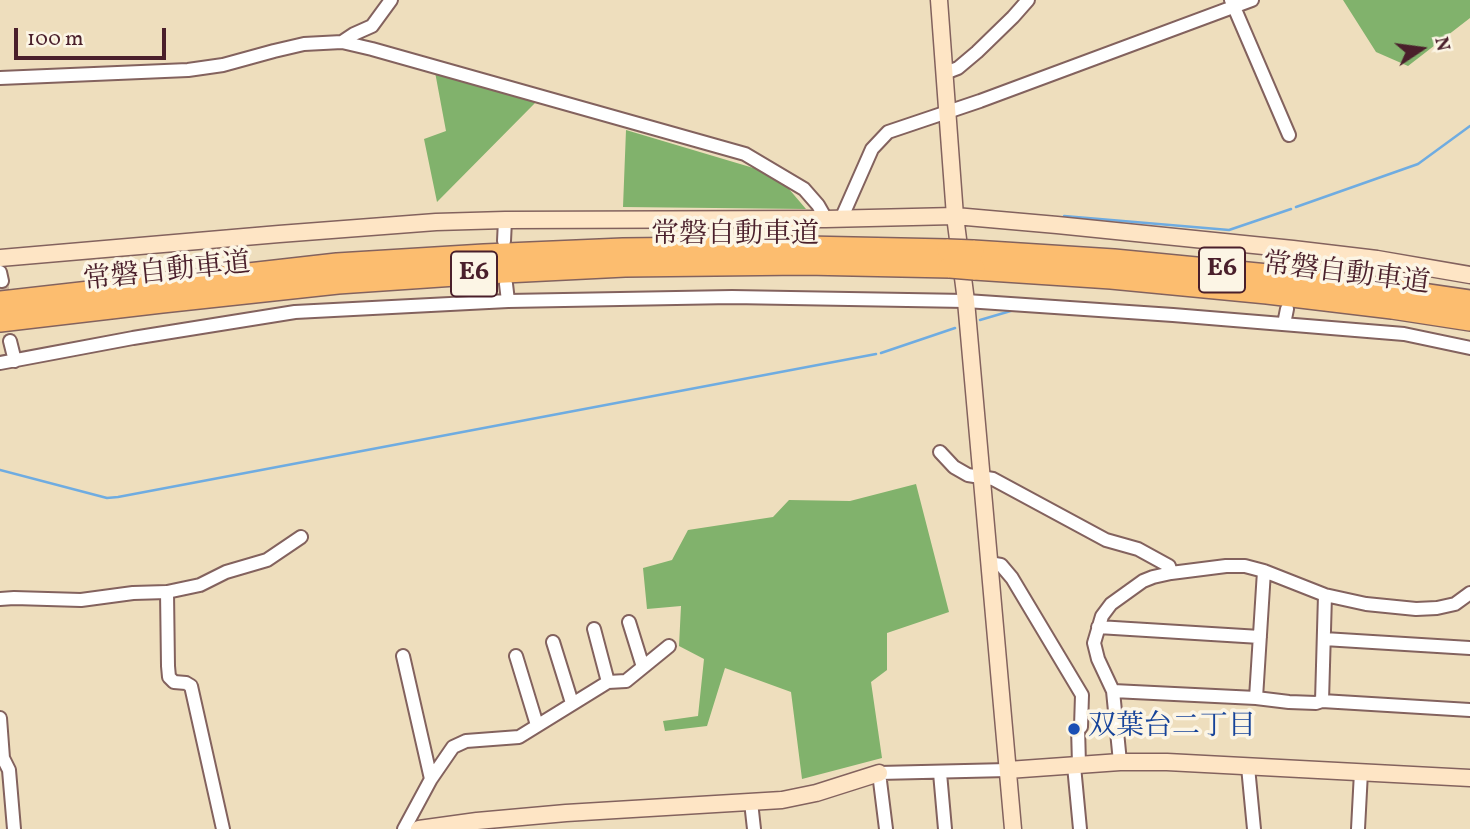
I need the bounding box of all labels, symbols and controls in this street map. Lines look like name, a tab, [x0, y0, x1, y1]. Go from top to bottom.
scale bar	[18, 14, 170, 58]
north arrow	[1386, 14, 1456, 84]
text: 100 m	[27, 25, 84, 54]
text: N	[1427, 35, 1456, 54]
street label: 常磐自動車道	[651, 220, 819, 254]
road number: E6	[1199, 247, 1245, 292]
street label: 常磐自動車道	[82, 249, 252, 299]
street label: 常磐自動車道	[1261, 249, 1431, 303]
road number: E6	[451, 252, 497, 296]
place label: 双葉台二丁目	[1088, 712, 1256, 746]
marker: 双葉台二丁目	[1066, 721, 1082, 737]

